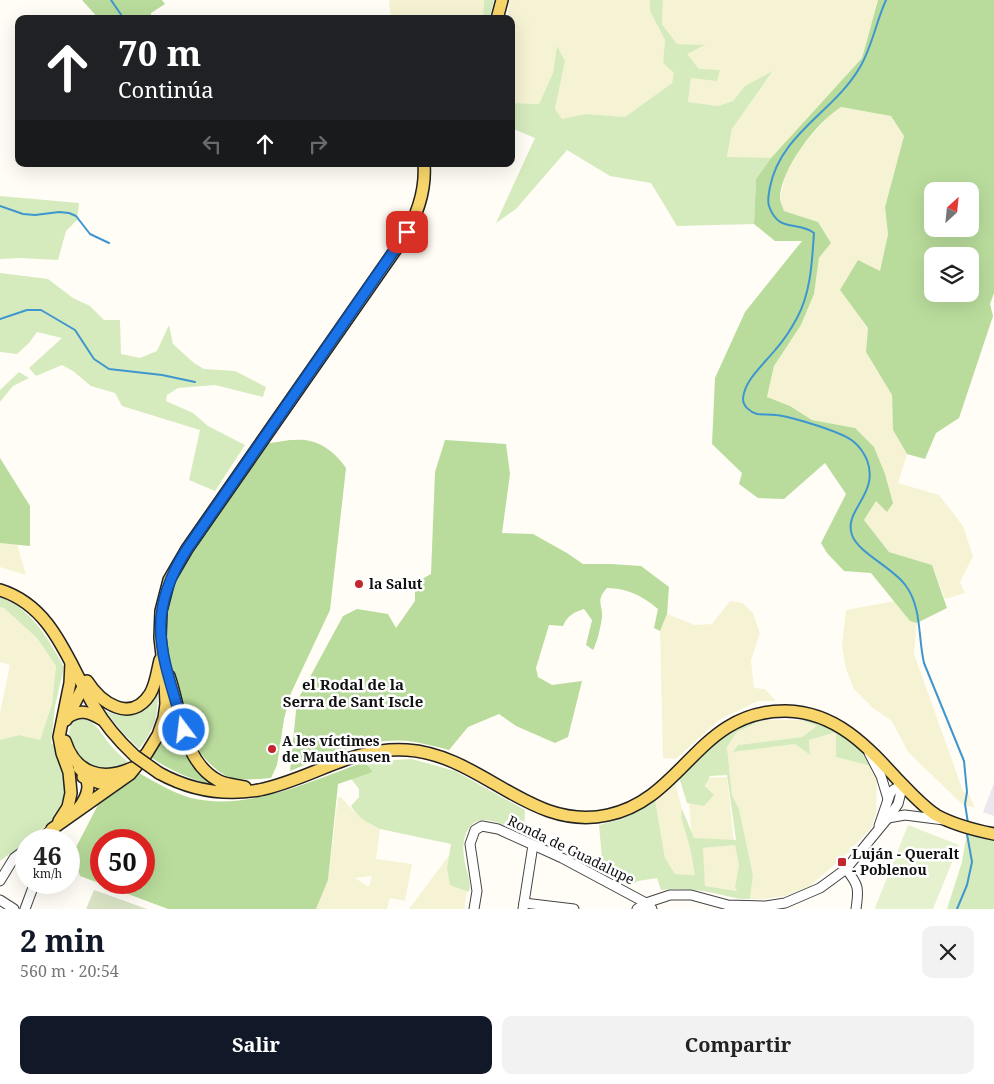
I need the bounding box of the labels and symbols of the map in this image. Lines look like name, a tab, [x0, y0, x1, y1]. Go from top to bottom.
north arrow	[924, 182, 979, 238]
pin	[386, 211, 428, 253]
place label: la Salut	[369, 574, 423, 593]
marker: la Salut	[353, 578, 365, 590]
district label: el Rodal de la Serra de Sant Iscle	[283, 674, 423, 711]
position arrow	[157, 703, 209, 755]
place label: A les víctimes de Mauthausen	[282, 731, 391, 766]
marker: A les víctimes de Mauthausen	[266, 743, 278, 755]
street label: Ronda de Guadalupe	[505, 811, 638, 888]
speed limit sign: 50	[90, 829, 155, 894]
place label: Luján - Queralt - Poblenou	[852, 844, 959, 879]
marker: Luján - Queralt - Poblenou	[836, 856, 848, 868]

